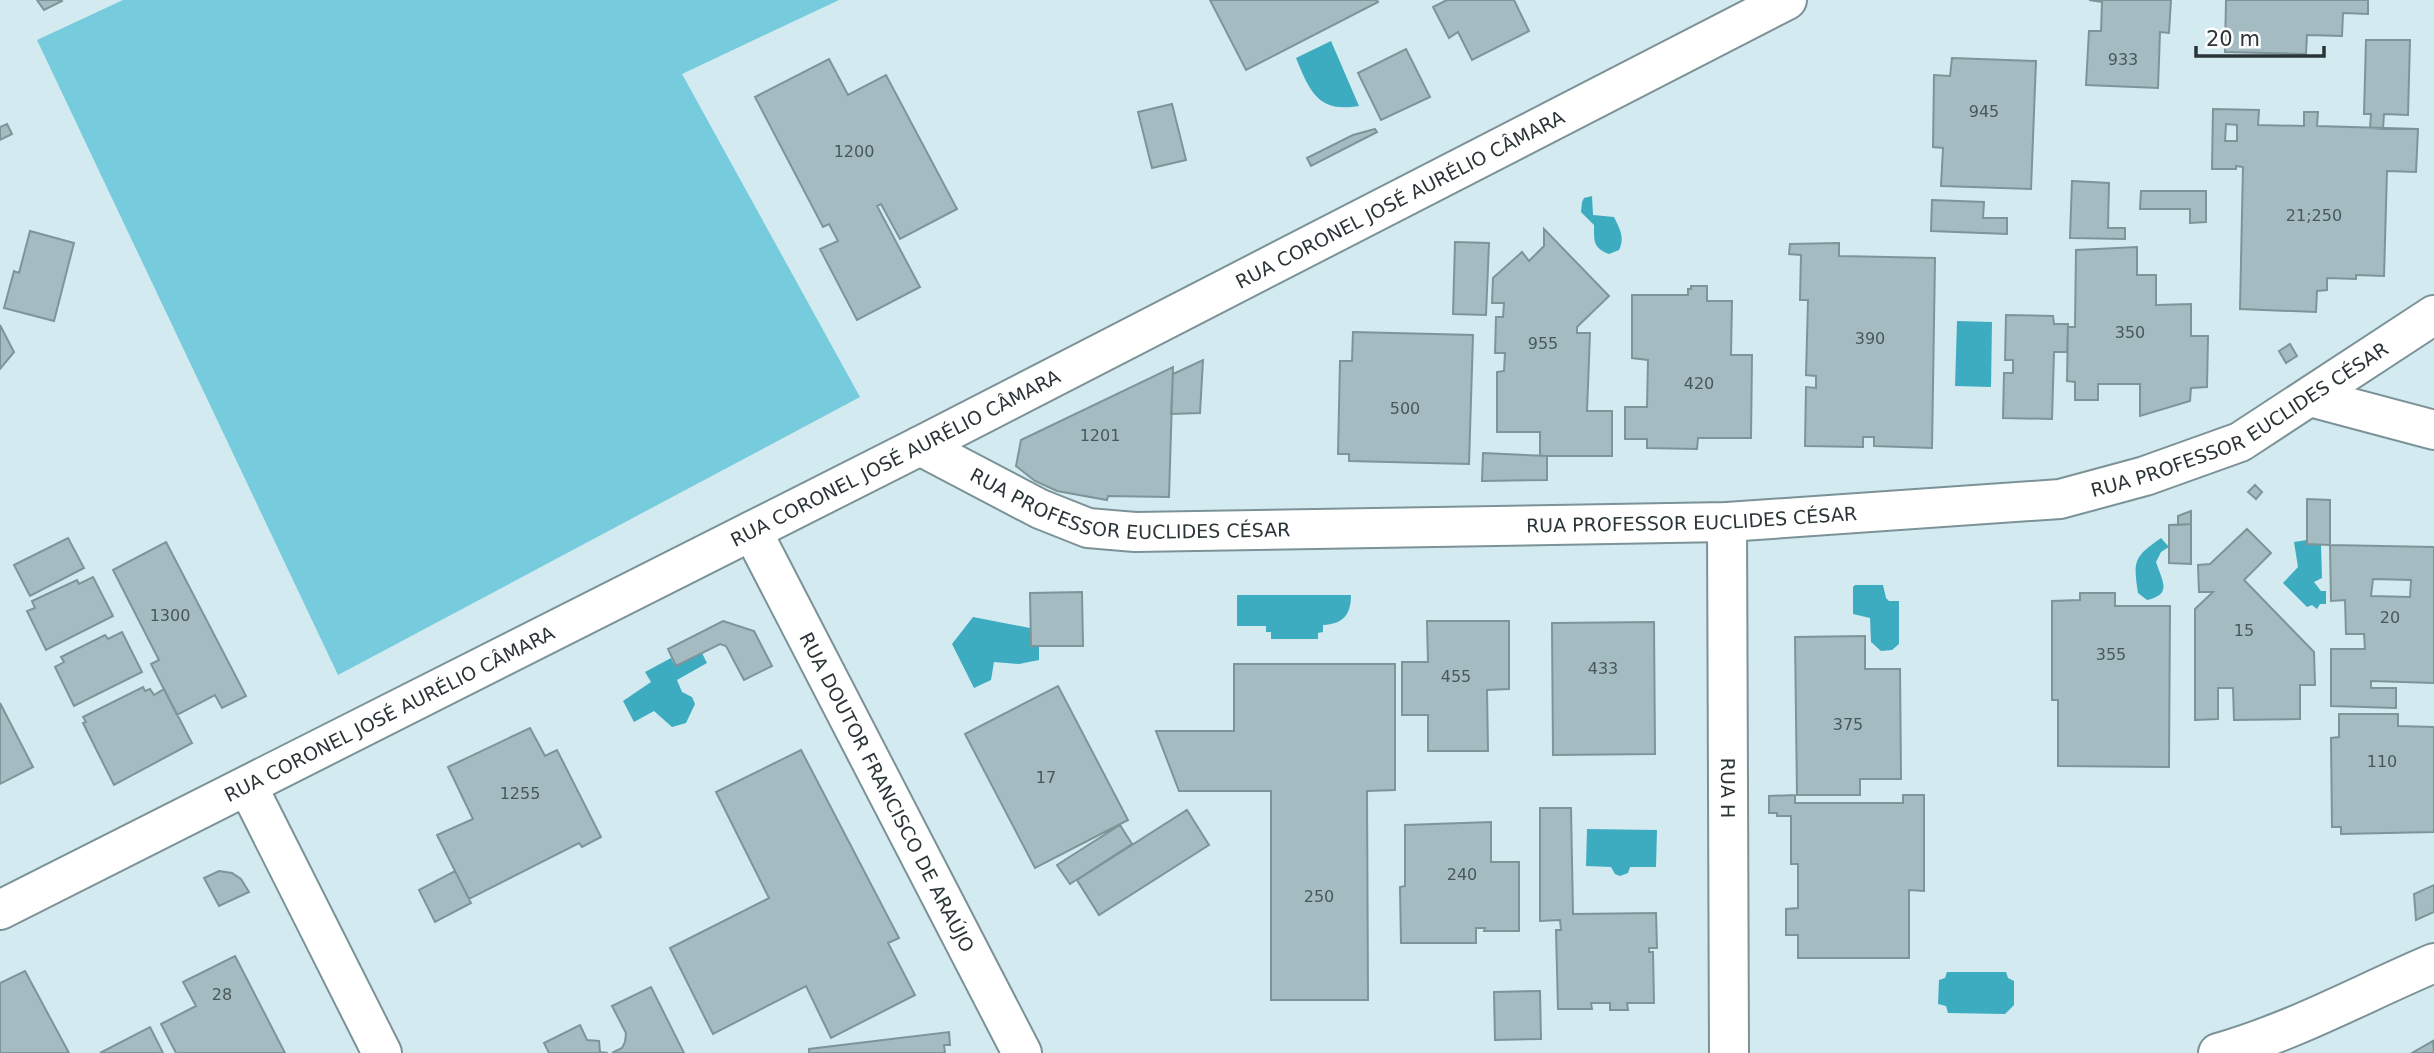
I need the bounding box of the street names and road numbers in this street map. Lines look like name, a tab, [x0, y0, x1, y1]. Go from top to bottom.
street label: RUA CORONEL JOSÉ AURÉLIO CÂMARA	[1232, 106, 1568, 293]
street label: RUA PROFESSOR EUCLIDES CÉSAR	[2088, 337, 2392, 501]
street label: RUA CORONEL JOSÉ AURÉLIO CÂMARA	[727, 365, 1064, 551]
street label: RUA PROFESSOR EUCLIDES CÉSAR	[967, 463, 1290, 543]
street label: RUA PROFESSOR EUCLIDES CÉSAR	[1526, 502, 1858, 536]
street label: RUA CORONEL JOSÉ AURÉLIO CÂMARA	[221, 621, 558, 806]
street label: RUA DOUTOR FRANCISCO DE ARAÚJO	[795, 629, 979, 956]
street label: RUA H	[1717, 758, 1739, 818]

